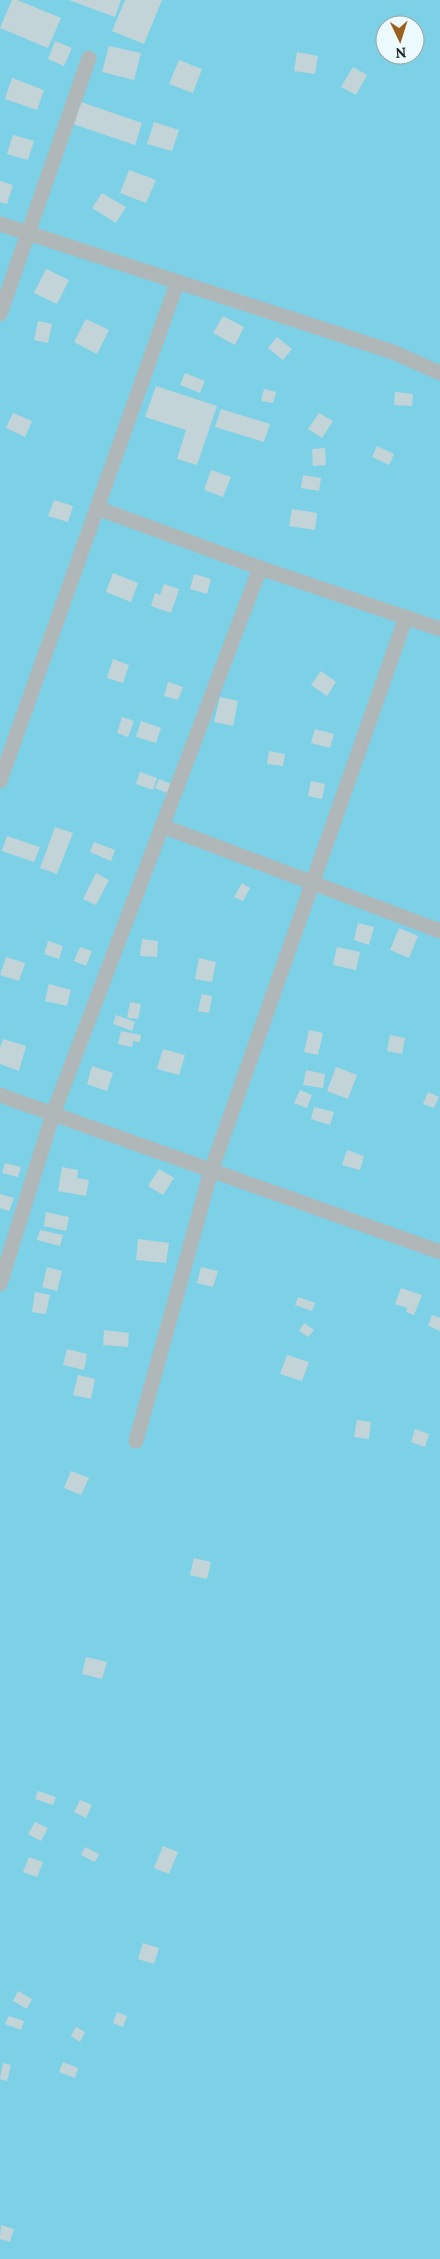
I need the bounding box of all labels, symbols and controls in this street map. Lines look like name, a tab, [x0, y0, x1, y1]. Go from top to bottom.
north arrow	[375, 15, 425, 65]
text: N	[395, 44, 407, 62]

